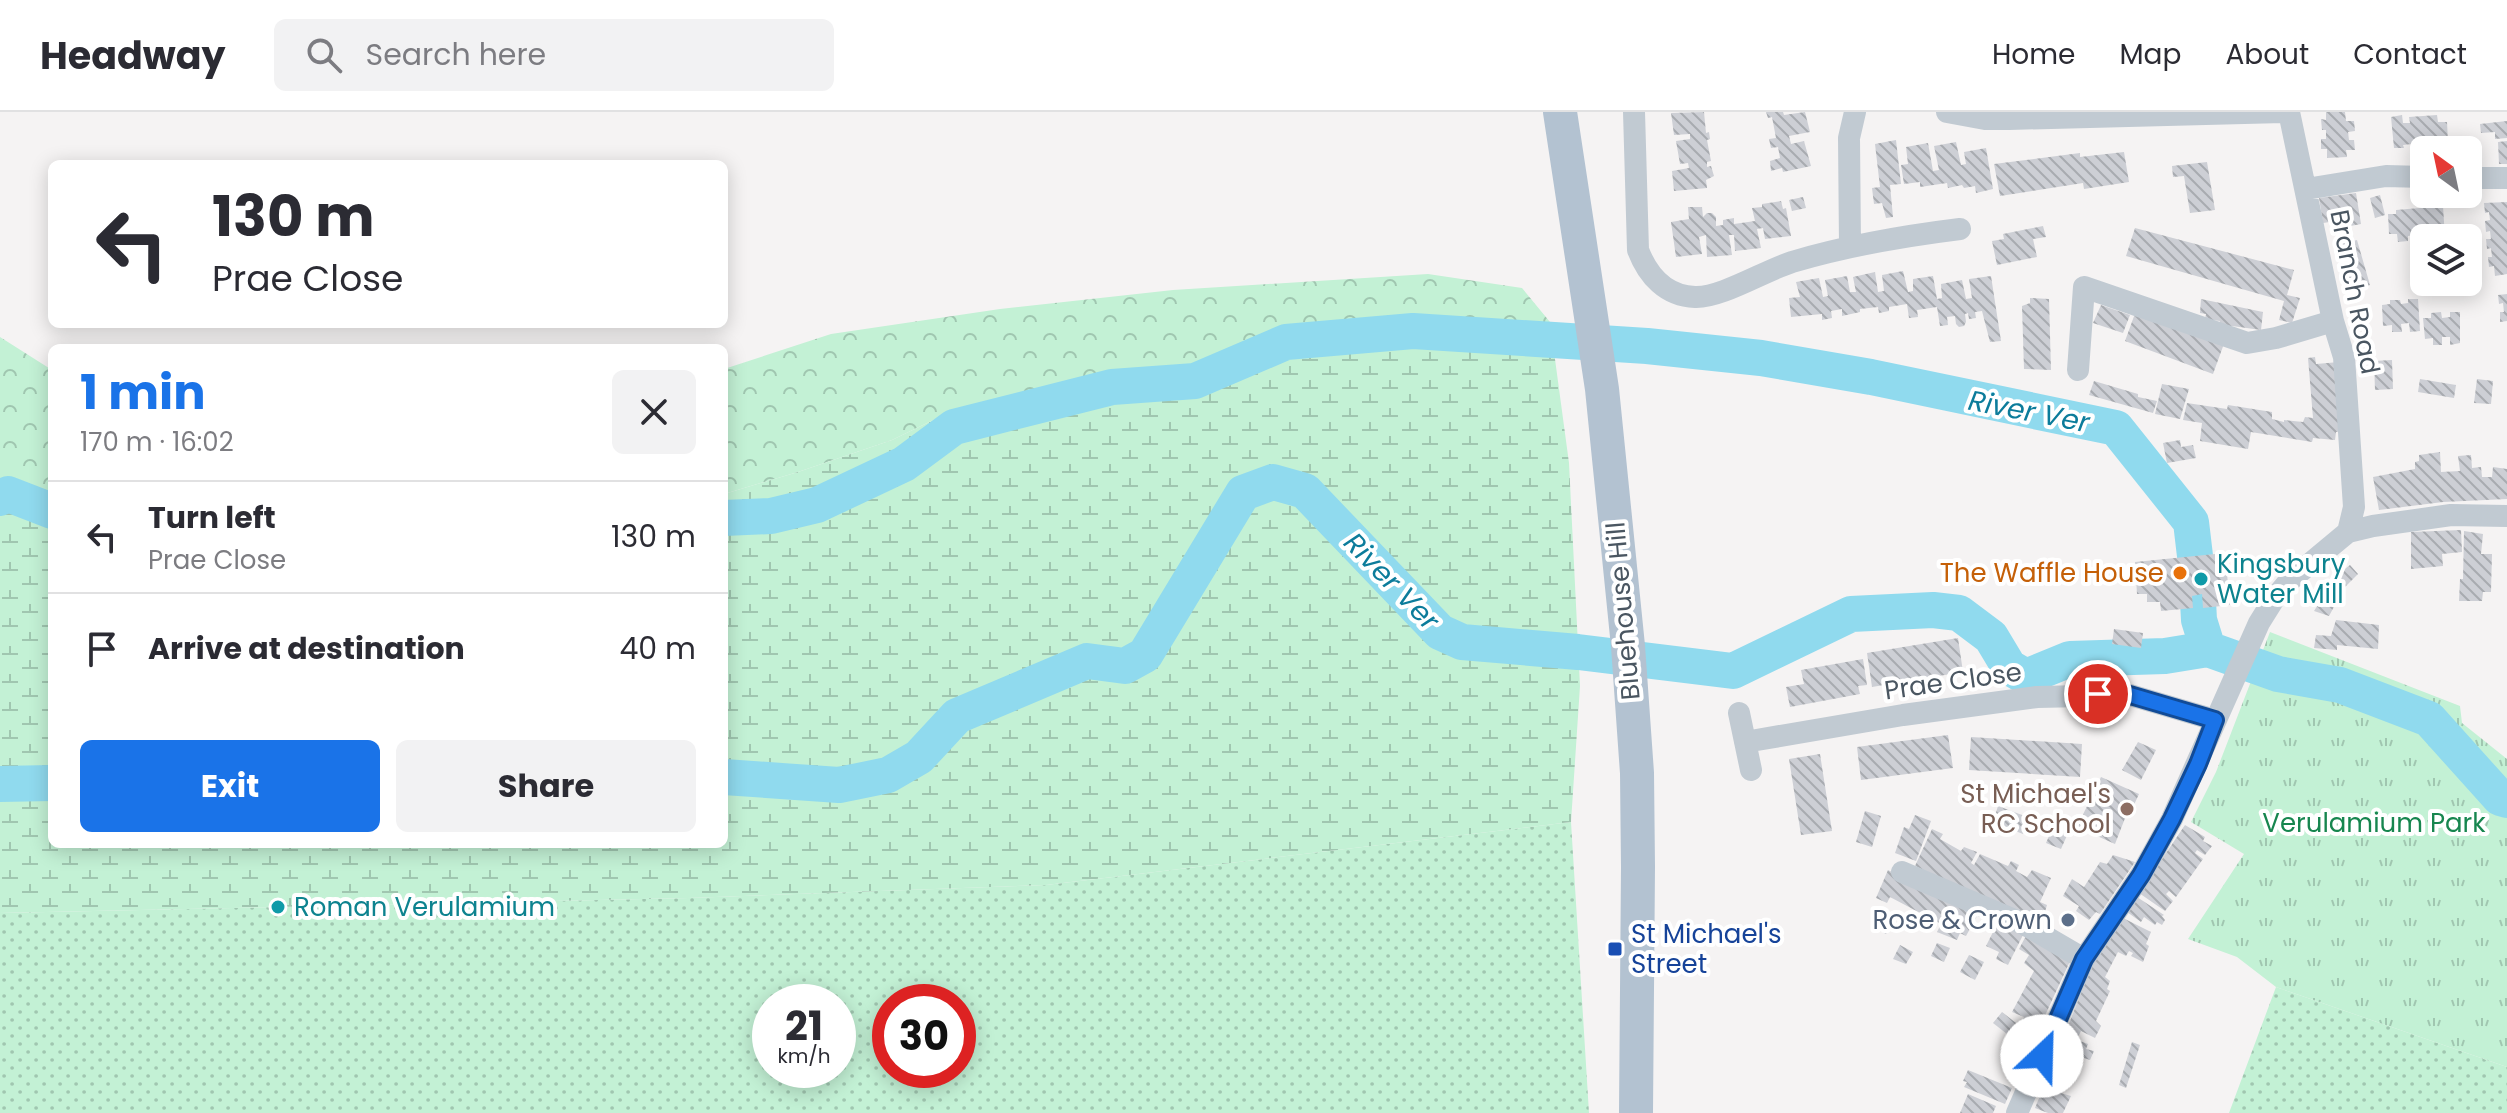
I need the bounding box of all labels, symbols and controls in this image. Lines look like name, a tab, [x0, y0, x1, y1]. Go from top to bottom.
search box	[274, 19, 834, 91]
text: Headway	[40, 29, 226, 82]
icon: search	[302, 33, 346, 77]
text: Search here	[366, 33, 546, 76]
text: Home	[1992, 35, 2075, 74]
text: Map	[2119, 35, 2181, 74]
text: About	[2225, 35, 2309, 74]
text: Contact	[2353, 35, 2467, 74]
north arrow	[2410, 136, 2482, 208]
map controls	[2410, 136, 2482, 296]
text: 130 m	[212, 177, 375, 256]
icon: left	[80, 192, 184, 296]
street label: Branch Road	[2321, 207, 2389, 377]
button: layers	[2410, 224, 2482, 296]
text: Prae Close	[212, 253, 403, 304]
text: 1 min	[80, 359, 206, 426]
button: close	[612, 370, 696, 454]
water label: River Ver	[1965, 381, 2093, 442]
text: 170 m · 16:02	[80, 424, 234, 460]
text: Turn left	[148, 496, 276, 539]
icon: left	[80, 515, 124, 559]
text: 130 m	[611, 515, 696, 558]
street label: Bluehouse Hill	[1597, 520, 1649, 702]
water label: River Ver	[1335, 524, 1449, 639]
text: Prae Close	[148, 542, 286, 578]
place label: Kingsbury Water Mill	[2217, 546, 2346, 612]
place label: The Waffle House	[1940, 555, 2164, 591]
marker: The Waffle House	[2171, 564, 2189, 582]
marker: Kingsbury Water Mill	[2192, 570, 2210, 588]
icon: arrive	[80, 627, 124, 671]
text: Arrive at destination	[148, 627, 465, 670]
text: 40 m	[619, 627, 696, 670]
street label: Prae Close	[1882, 654, 2024, 708]
pin	[2064, 660, 2132, 728]
icon: arrive	[2076, 672, 2120, 716]
button: Exit	[80, 740, 380, 832]
button: Share	[396, 740, 696, 832]
place label: St Michael's RC School	[1960, 776, 2111, 842]
marker: St Michael's RC School	[2118, 800, 2136, 818]
park label: Verulamium Park	[2262, 805, 2486, 841]
place label: Roman Verulamium	[294, 889, 555, 925]
marker: Roman Verulamium	[269, 898, 287, 916]
place label: Rose & Crown	[1872, 902, 2052, 938]
marker: Rose & Crown	[2059, 911, 2077, 929]
place label: St Michael's Street	[1631, 916, 1782, 982]
marker: St Michael's Street	[1606, 940, 1624, 958]
speed limit sign: 30	[872, 984, 976, 1088]
text: 21	[785, 998, 823, 1054]
position arrow	[2000, 1014, 2084, 1098]
text: km/h	[777, 1042, 831, 1070]

